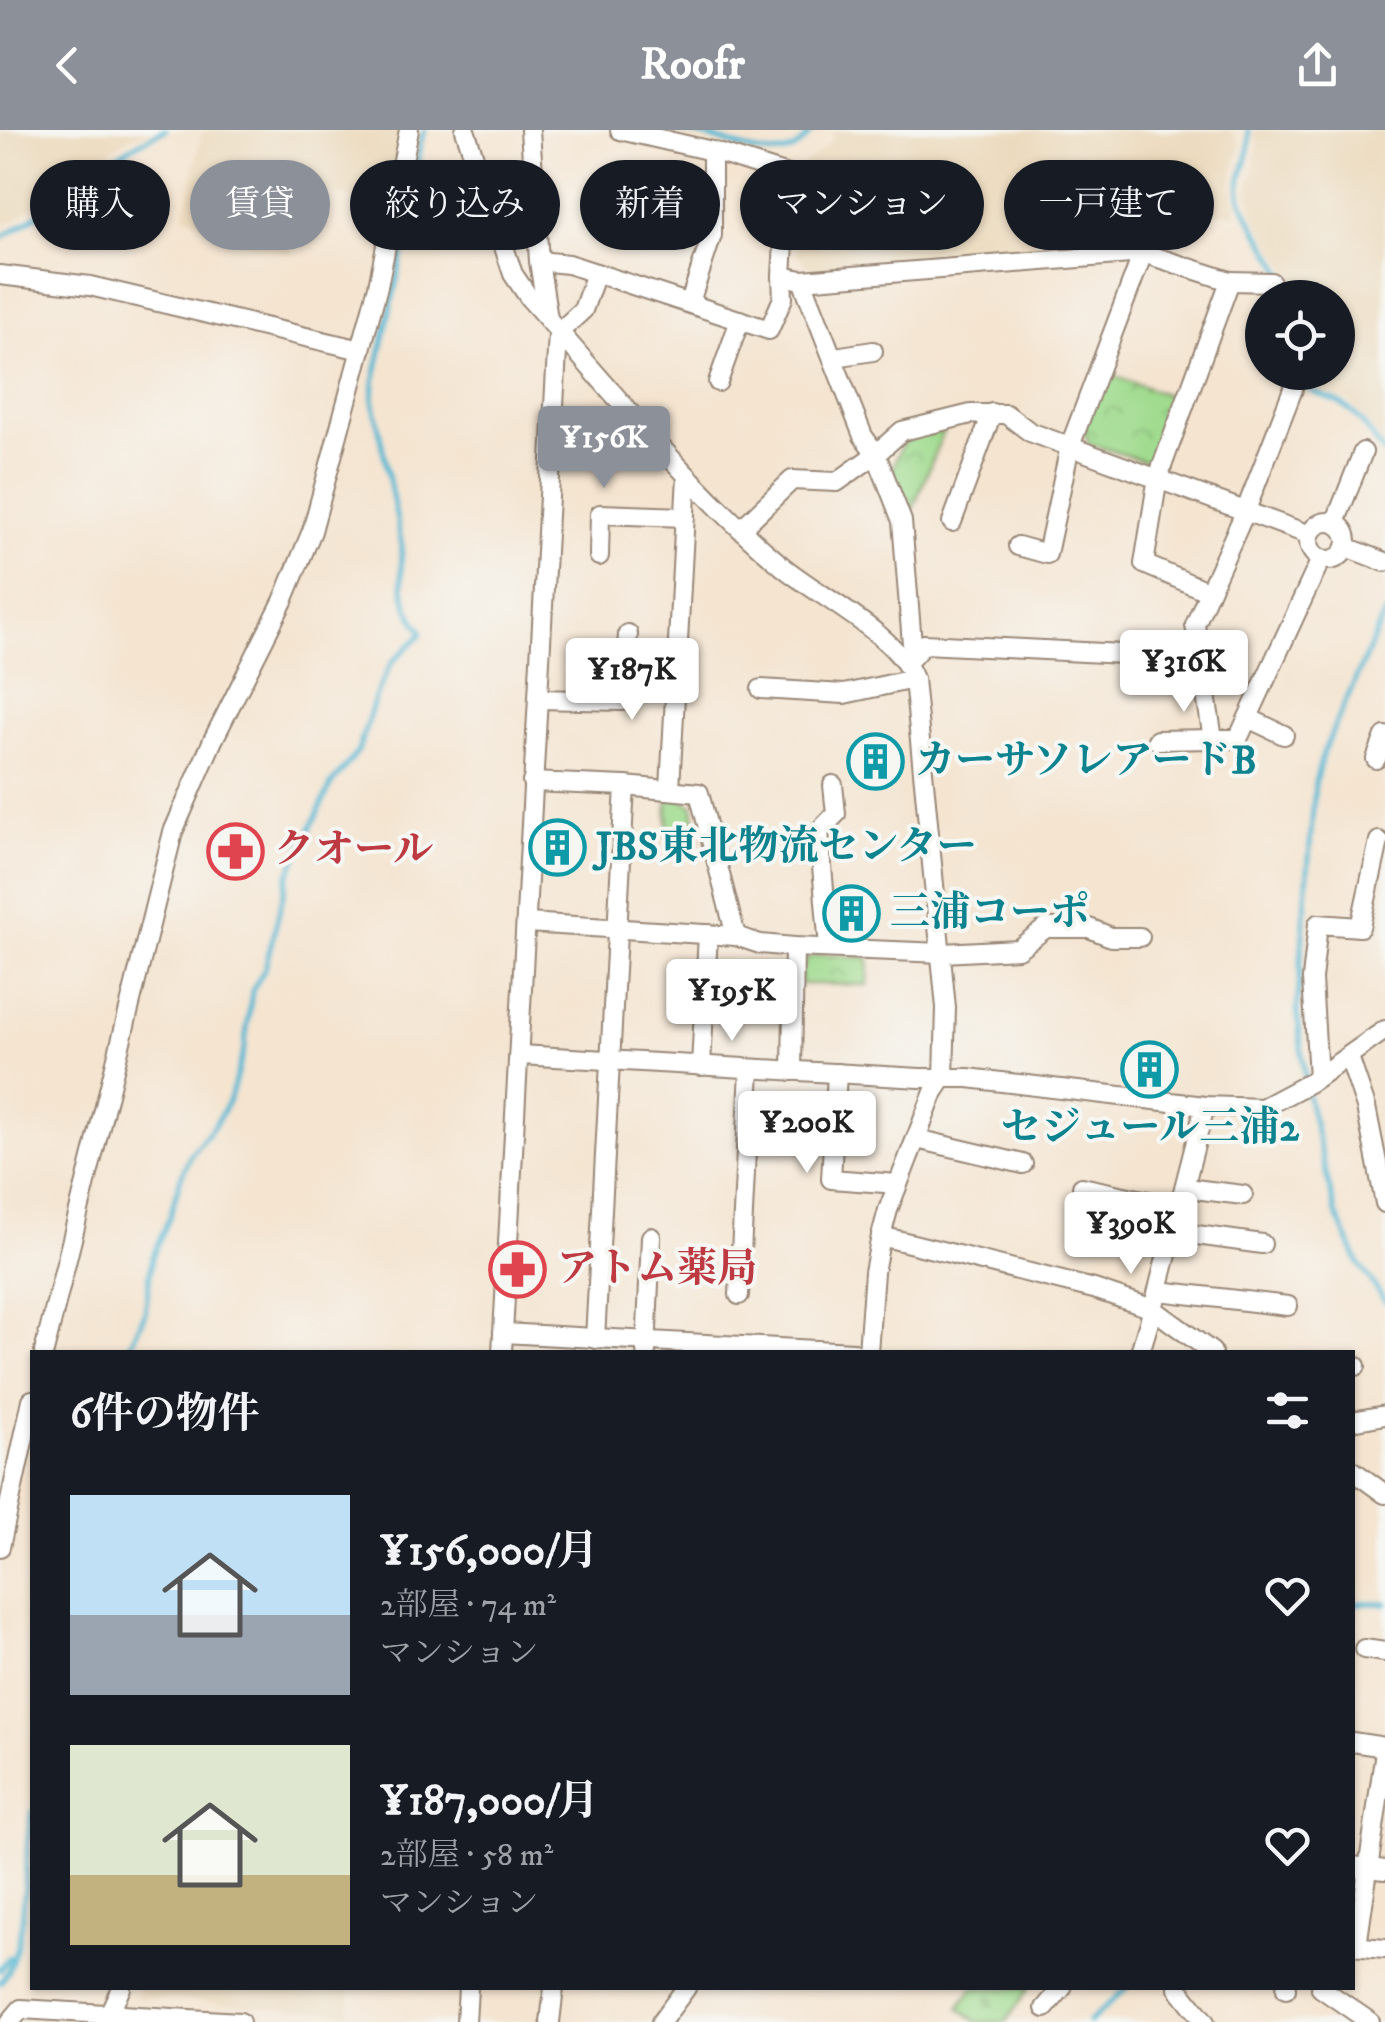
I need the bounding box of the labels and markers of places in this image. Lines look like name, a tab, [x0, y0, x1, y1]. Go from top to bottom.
pin: ¥156K	[534, 406, 674, 491]
pin: ¥316K	[1114, 630, 1254, 715]
pin: ¥187K	[562, 638, 702, 723]
building icon: カーサソレアードB	[846, 732, 906, 792]
place label: カーサソレアードB	[915, 737, 1257, 787]
building icon: JBS東北物流センター	[527, 818, 587, 878]
pharmacy icon: クオール	[205, 821, 265, 881]
place label: JBS東北物流センター	[592, 823, 977, 873]
place label: クオール	[274, 826, 433, 876]
building icon: 三浦コーポ	[821, 884, 881, 944]
place label: 三浦コーポ	[890, 889, 1090, 939]
pin: ¥195K	[662, 959, 802, 1044]
building icon: セジュール三浦2	[1120, 1040, 1180, 1100]
pin: ¥200K	[737, 1091, 877, 1176]
place label: セジュール三浦2	[1001, 1104, 1299, 1154]
pin: ¥390K	[1061, 1192, 1201, 1277]
pharmacy icon: アトム薬局	[488, 1240, 548, 1300]
place label: アトム薬局	[557, 1245, 757, 1295]

